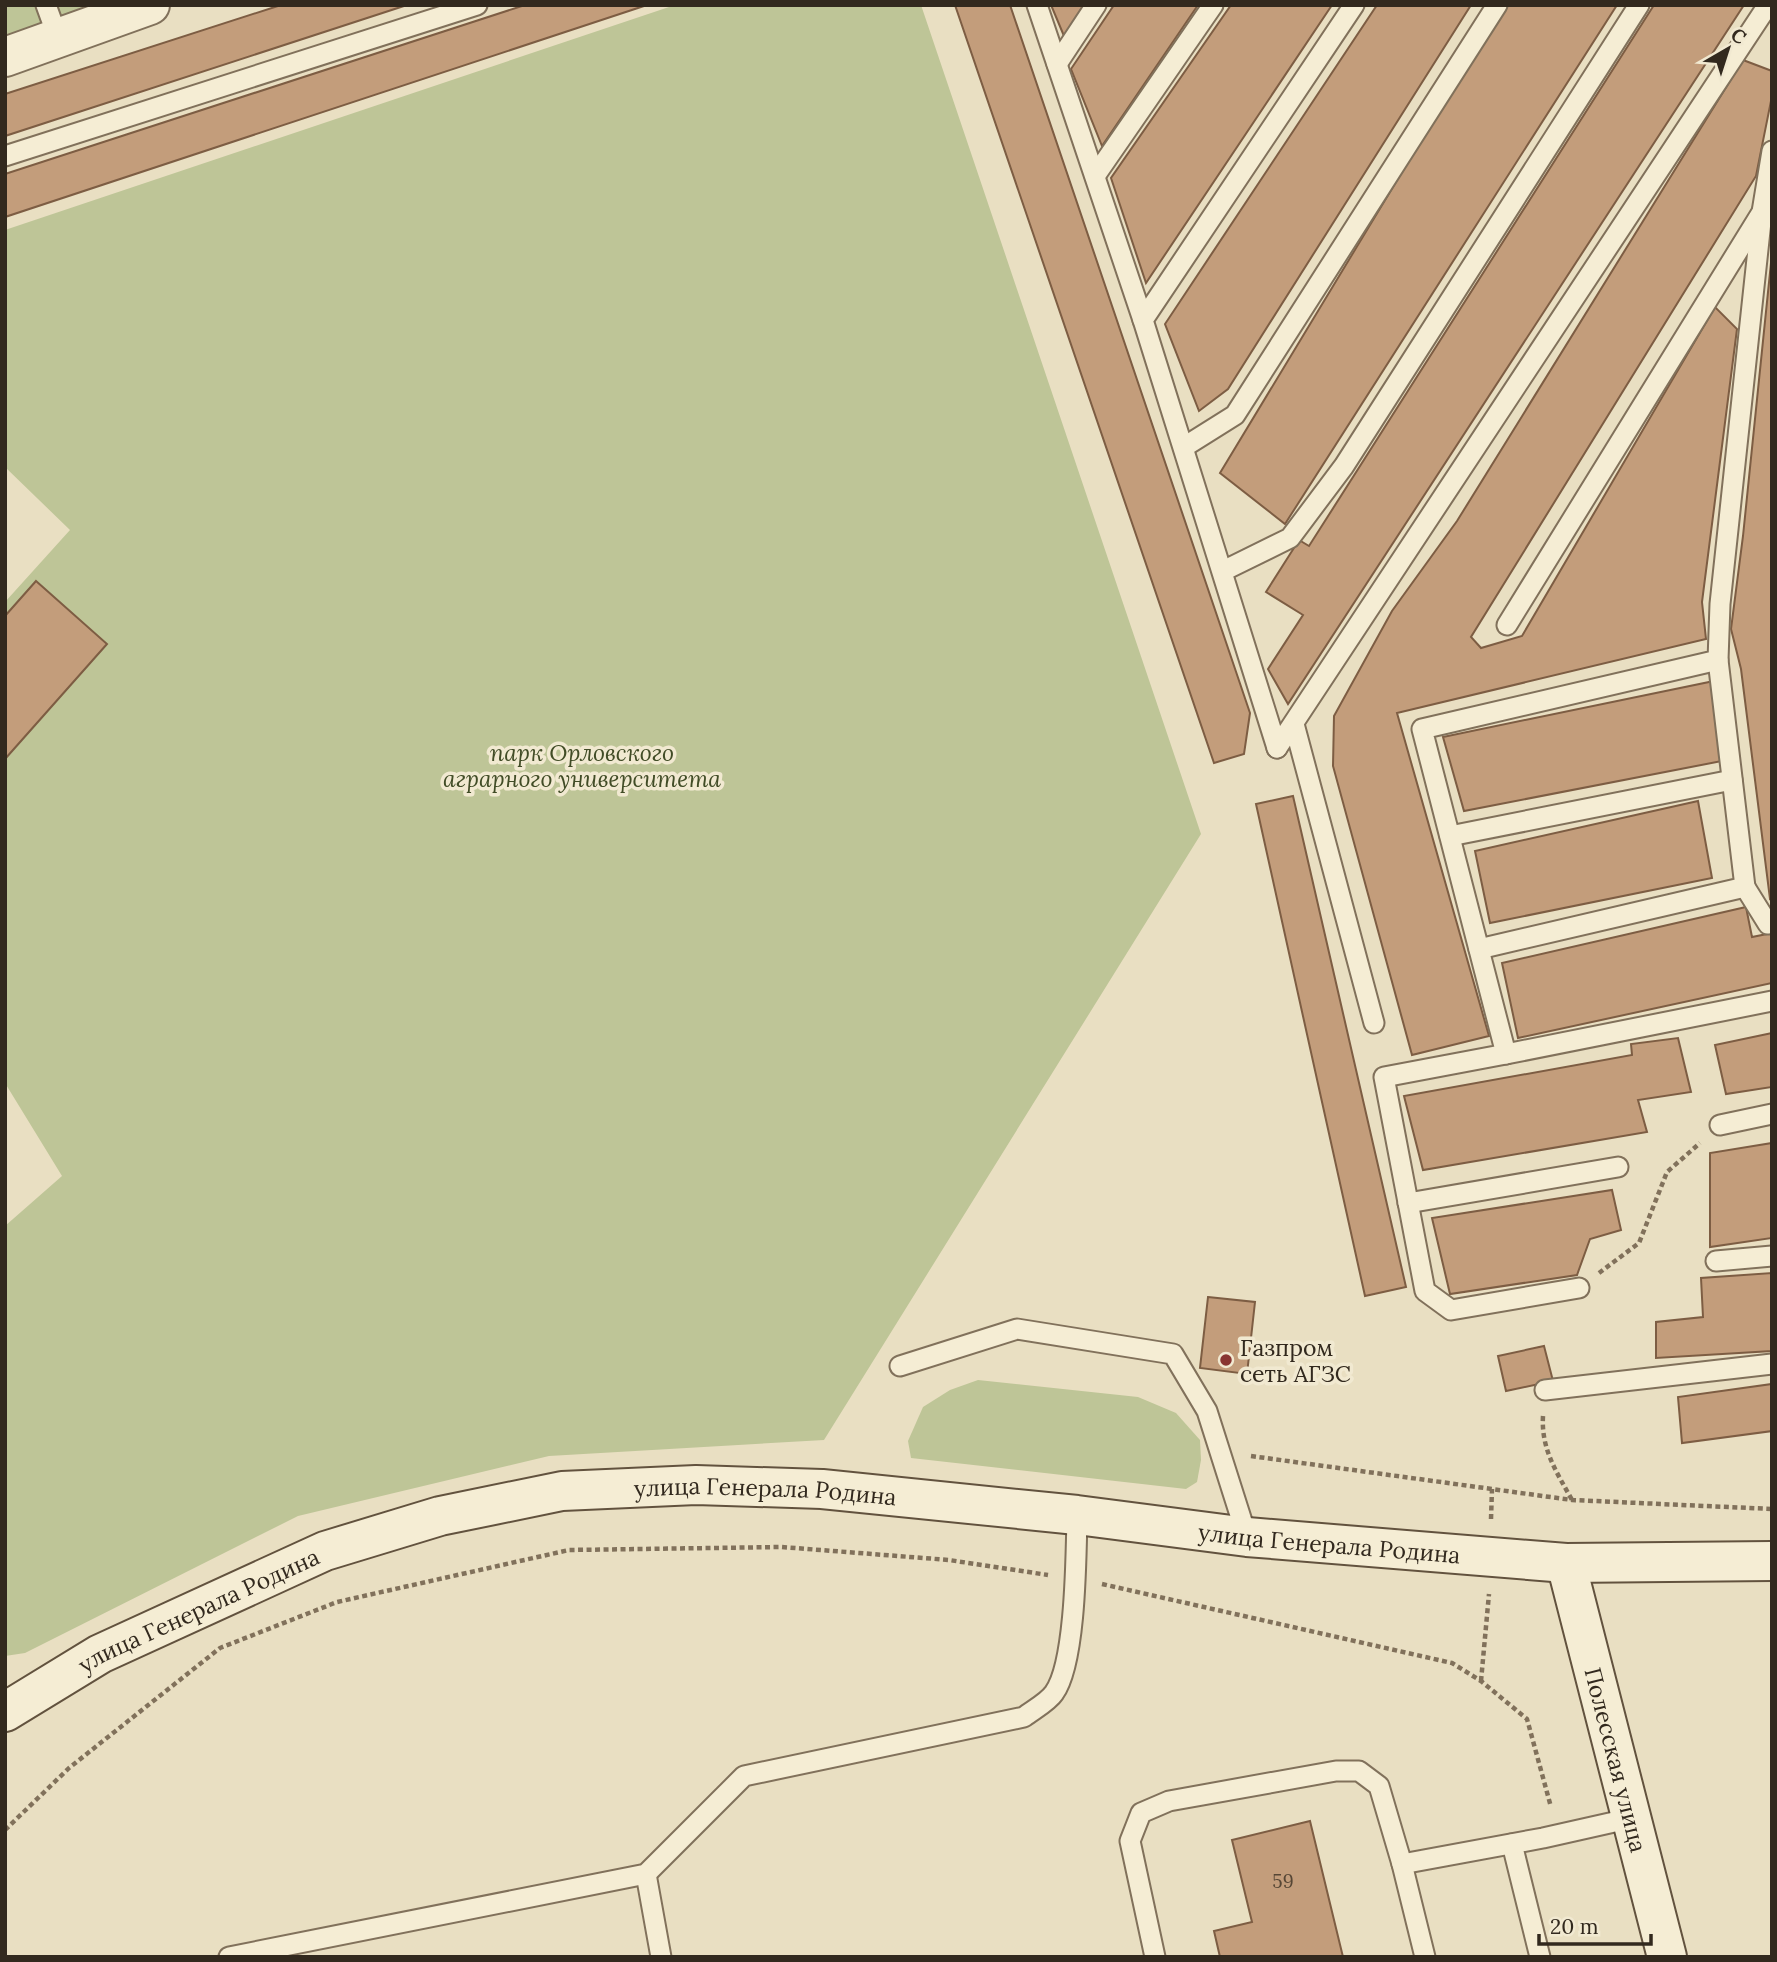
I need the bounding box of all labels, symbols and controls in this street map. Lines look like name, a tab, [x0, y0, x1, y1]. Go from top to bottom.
north arrow	[1693, 14, 1763, 84]
text: С	[1726, 22, 1751, 49]
park label: парк Орловского аграрного университета	[443, 738, 721, 793]
place label: Газпром сеть АГЗС	[1240, 1333, 1351, 1388]
marker: Газпром сеть АГЗС	[1218, 1352, 1234, 1368]
street label: улица Генерала Родина	[633, 1470, 898, 1511]
street label: улица Генерала Родина	[1197, 1516, 1462, 1569]
street label: улица Генерала Родина	[72, 1541, 324, 1679]
street label: Полесская улица	[1579, 1664, 1654, 1855]
house number: 59	[1272, 1869, 1294, 1893]
scale bar	[1539, 1902, 1651, 1946]
text: 20 m	[1550, 1913, 1599, 1940]

